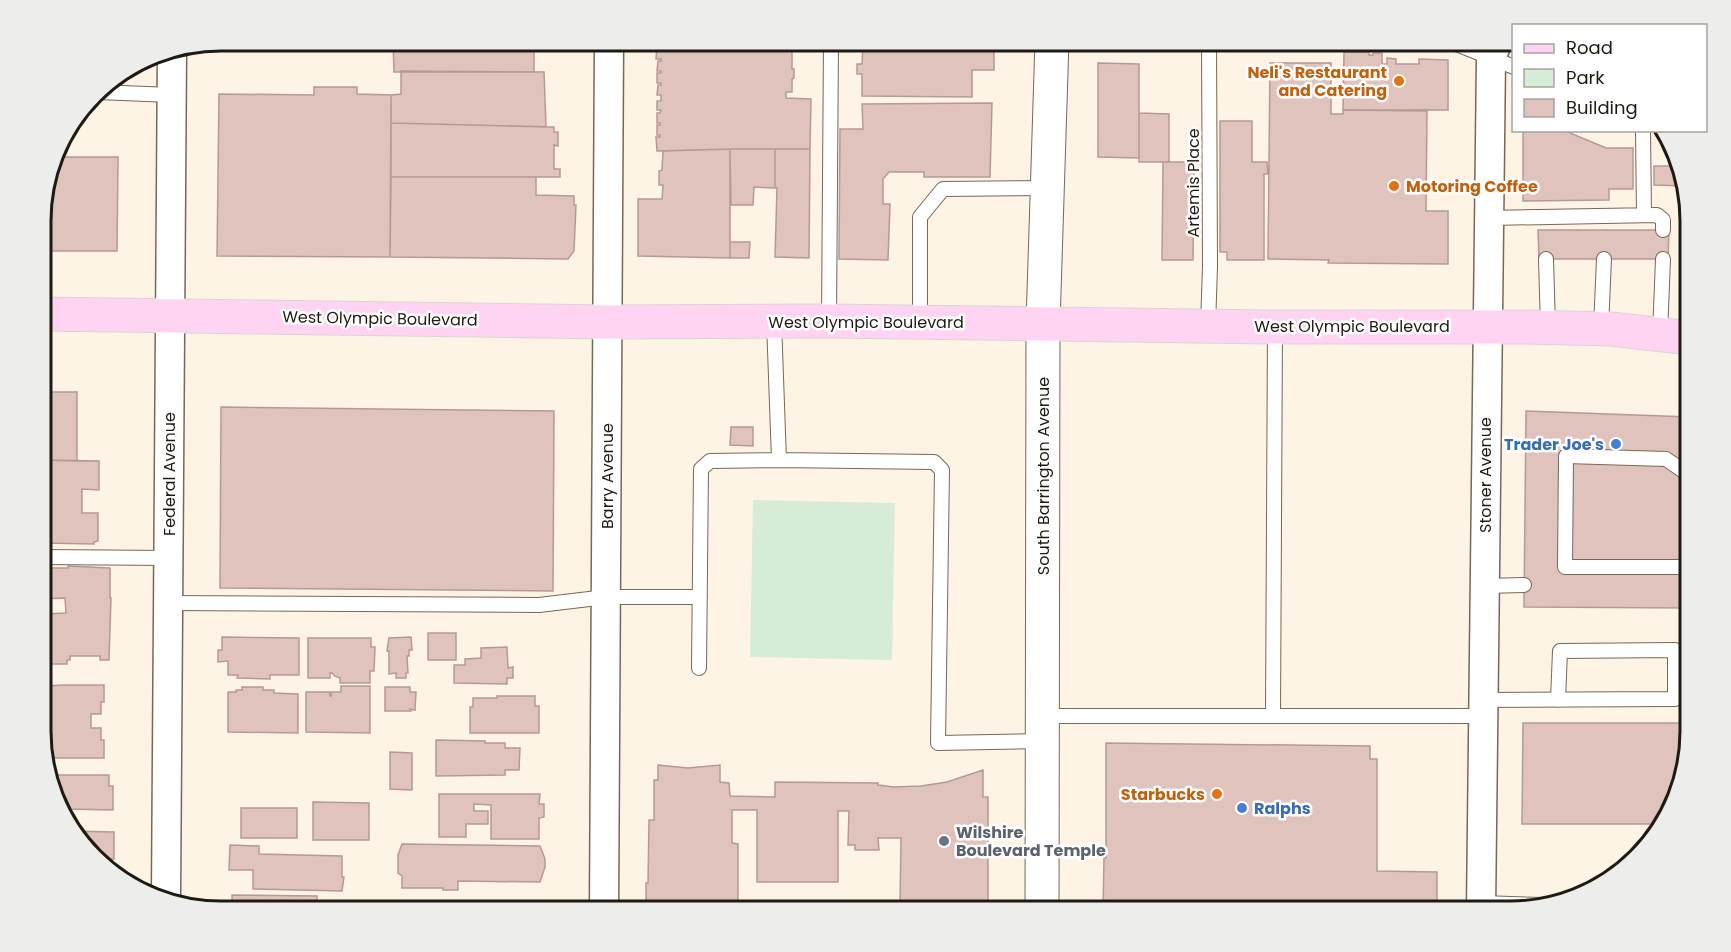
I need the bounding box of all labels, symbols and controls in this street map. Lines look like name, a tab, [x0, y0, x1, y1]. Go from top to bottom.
legend	[1512, 24, 1707, 132]
text: Road	[1566, 35, 1613, 60]
place label: Neli's Restaurant and Catering	[1247, 61, 1387, 102]
text: Park	[1566, 65, 1605, 90]
marker: Neli's Restaurant and Catering	[1392, 74, 1406, 88]
text: Building	[1566, 95, 1638, 120]
street label: Artemis Place	[1182, 128, 1205, 238]
place label: Motoring Coffee	[1406, 175, 1538, 198]
marker: Motoring Coffee	[1387, 179, 1401, 193]
street label: West Olympic Boulevard	[282, 305, 478, 332]
street label: West Olympic Boulevard	[768, 311, 964, 334]
street label: West Olympic Boulevard	[1254, 315, 1450, 338]
street label: South Barrington Avenue	[1032, 377, 1055, 575]
street label: Federal Avenue	[158, 412, 181, 536]
street label: Stoner Avenue	[1474, 417, 1497, 533]
street label: Barry Avenue	[596, 423, 619, 529]
place label: Trader Joe's	[1504, 433, 1604, 456]
marker: Trader Joe's	[1609, 437, 1623, 451]
place label: Starbucks	[1121, 783, 1205, 806]
marker: Starbucks	[1210, 787, 1224, 801]
place label: Ralphs	[1254, 797, 1311, 820]
marker: Ralphs	[1235, 801, 1249, 815]
place label: Wilshire Boulevard Temple	[956, 821, 1106, 862]
marker: Wilshire Boulevard Temple	[937, 834, 951, 848]

